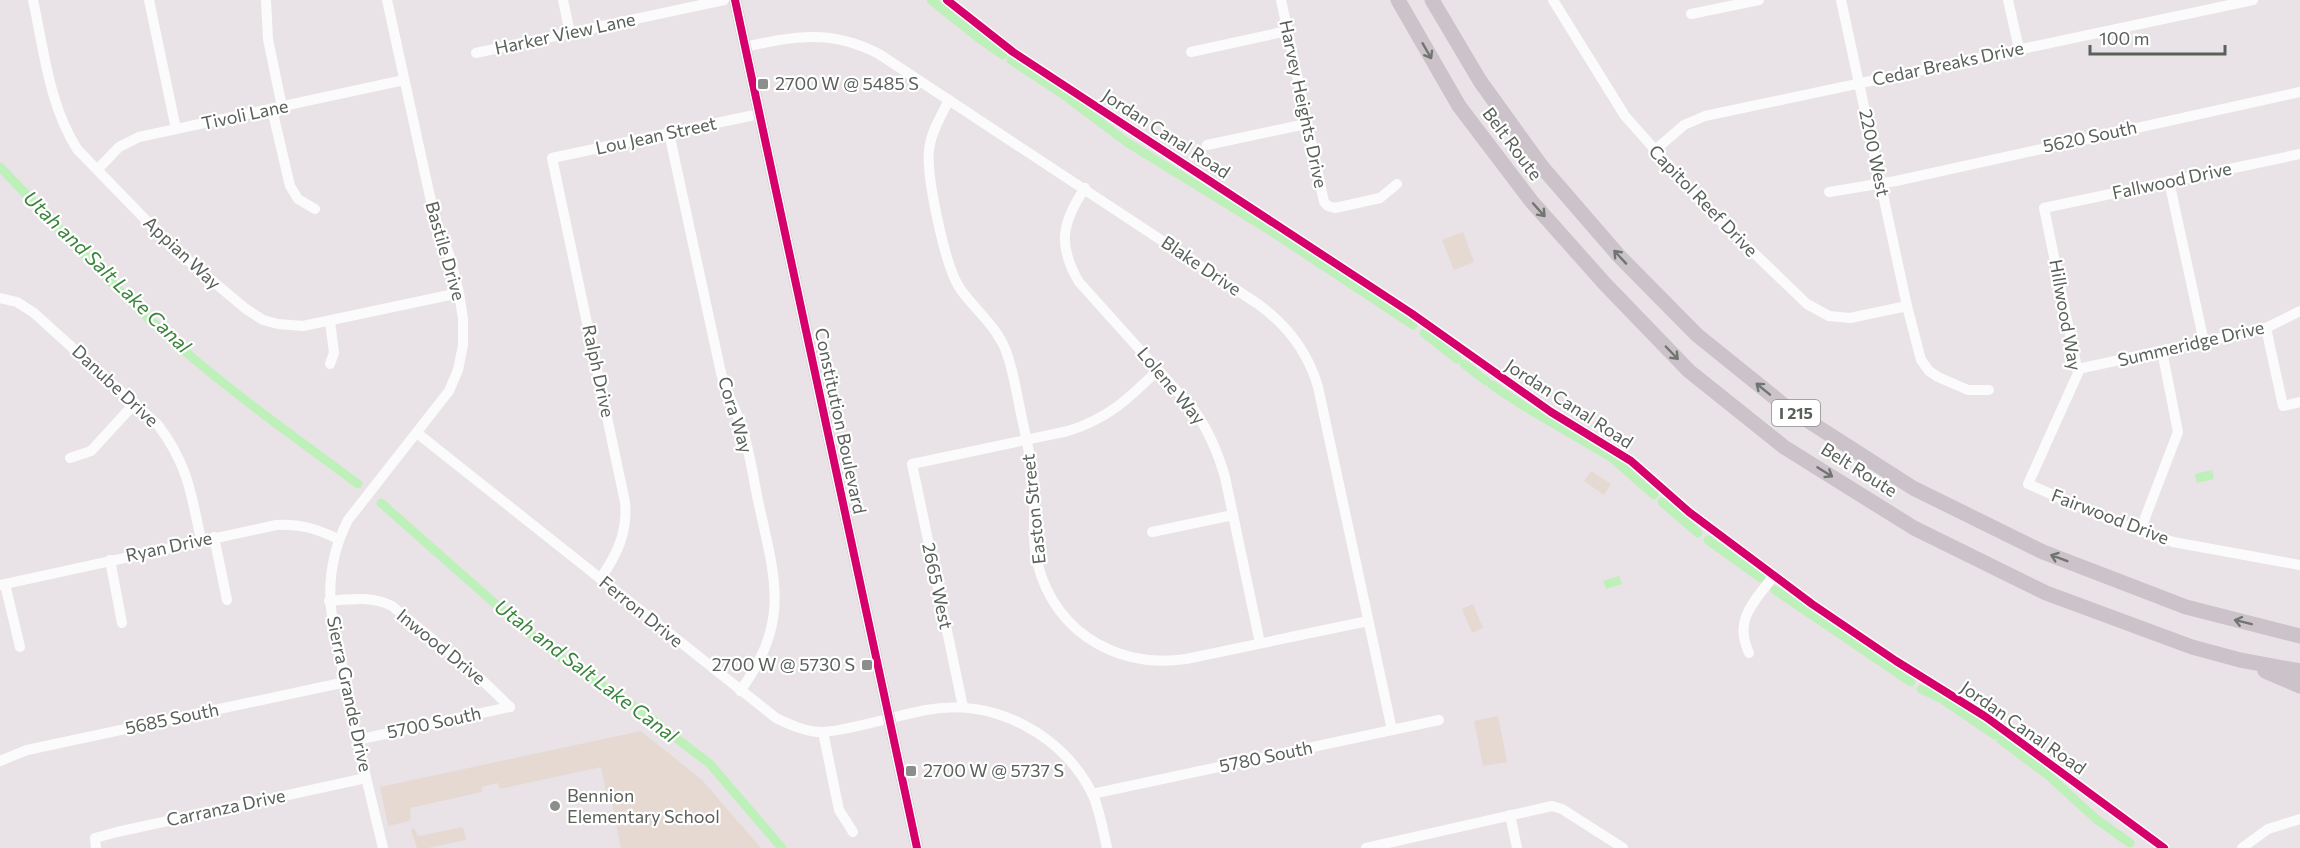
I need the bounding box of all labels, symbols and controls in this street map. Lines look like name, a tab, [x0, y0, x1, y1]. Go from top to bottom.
street label: Harker View Lane	[492, 7, 637, 59]
street label: Harvey Heights Drive	[1275, 18, 1333, 190]
scale bar	[2090, 18, 2225, 56]
text: 100 m	[2099, 27, 2149, 49]
street label: Cedar Breaks Drive	[1870, 36, 2026, 90]
one-way arrow	[1421, 42, 1433, 59]
place label: 2700 W @ 5485 S	[775, 72, 919, 94]
marker: 2700 W @ 5485 S	[756, 77, 770, 91]
street label: Jordan Canal Road	[1098, 84, 1235, 183]
street label: Tivoli Lane	[199, 94, 290, 134]
street label: Belt Route	[1478, 103, 1547, 184]
street label: 2200 West	[1855, 107, 1895, 199]
street label: Lou Jean Street	[593, 111, 718, 159]
street label: 5620 South	[2041, 115, 2139, 157]
street label: Capitol Reef Drive	[1645, 140, 1763, 261]
street label: Fallwood Drive	[2110, 157, 2233, 203]
water label: Utah and Salt Lake Canal	[19, 185, 197, 358]
street label: Bastile Drive	[421, 199, 471, 303]
one-way arrow	[1532, 202, 1546, 217]
street label: Appian Way	[140, 211, 226, 294]
street label: Blake Drive	[1158, 230, 1246, 300]
one-way arrow	[1613, 250, 1627, 265]
street label: Hillwood Way	[2045, 257, 2087, 372]
street label: Summeridge Drive	[2115, 315, 2266, 371]
street label: Ralph Drive	[578, 323, 619, 419]
street label: Constitution Boulevard	[811, 326, 871, 516]
street label: Danube Drive	[68, 340, 163, 431]
street label: Lolene Way	[1133, 342, 1211, 429]
one-way arrow	[1665, 345, 1679, 360]
street label: Jordan Canal Road	[1501, 354, 1638, 453]
street label: Cora Way	[714, 374, 758, 456]
one-way arrow	[1756, 382, 1772, 395]
road number: I 215	[1772, 400, 1820, 426]
street label: Belt Route	[1817, 437, 1902, 501]
street label: Easton Street	[1016, 453, 1050, 565]
one-way arrow	[1816, 467, 1833, 479]
street label: Fairwood Drive	[2048, 484, 2172, 549]
street label: Ryan Drive	[124, 526, 214, 566]
street label: 2665 West	[918, 541, 958, 631]
one-way arrow	[2050, 552, 2069, 563]
street label: Ferron Drive	[595, 571, 688, 652]
water label: Utah and Salt Lake Canal	[490, 594, 684, 747]
street label: Inwood Drive	[393, 604, 491, 689]
street label: Sierra Grande Drive	[323, 614, 377, 774]
one-way arrow	[2234, 615, 2253, 627]
place label: 2700 W @ 5730 S	[712, 653, 855, 675]
marker: 2700 W @ 5730 S	[860, 658, 874, 672]
street label: Jordan Canal Road	[1957, 676, 2090, 779]
street label: 5685 South	[123, 697, 221, 739]
street label: 5700 South	[385, 701, 483, 743]
street label: 5780 South	[1217, 735, 1315, 777]
place label: 2700 W @ 5737 S	[923, 759, 1064, 781]
marker: 2700 W @ 5737 S	[904, 764, 918, 778]
street label: Carranza Drive	[164, 784, 287, 830]
place label: Bennion Elementary School	[567, 784, 720, 827]
marker: Bennion Elementary School	[548, 799, 562, 813]

